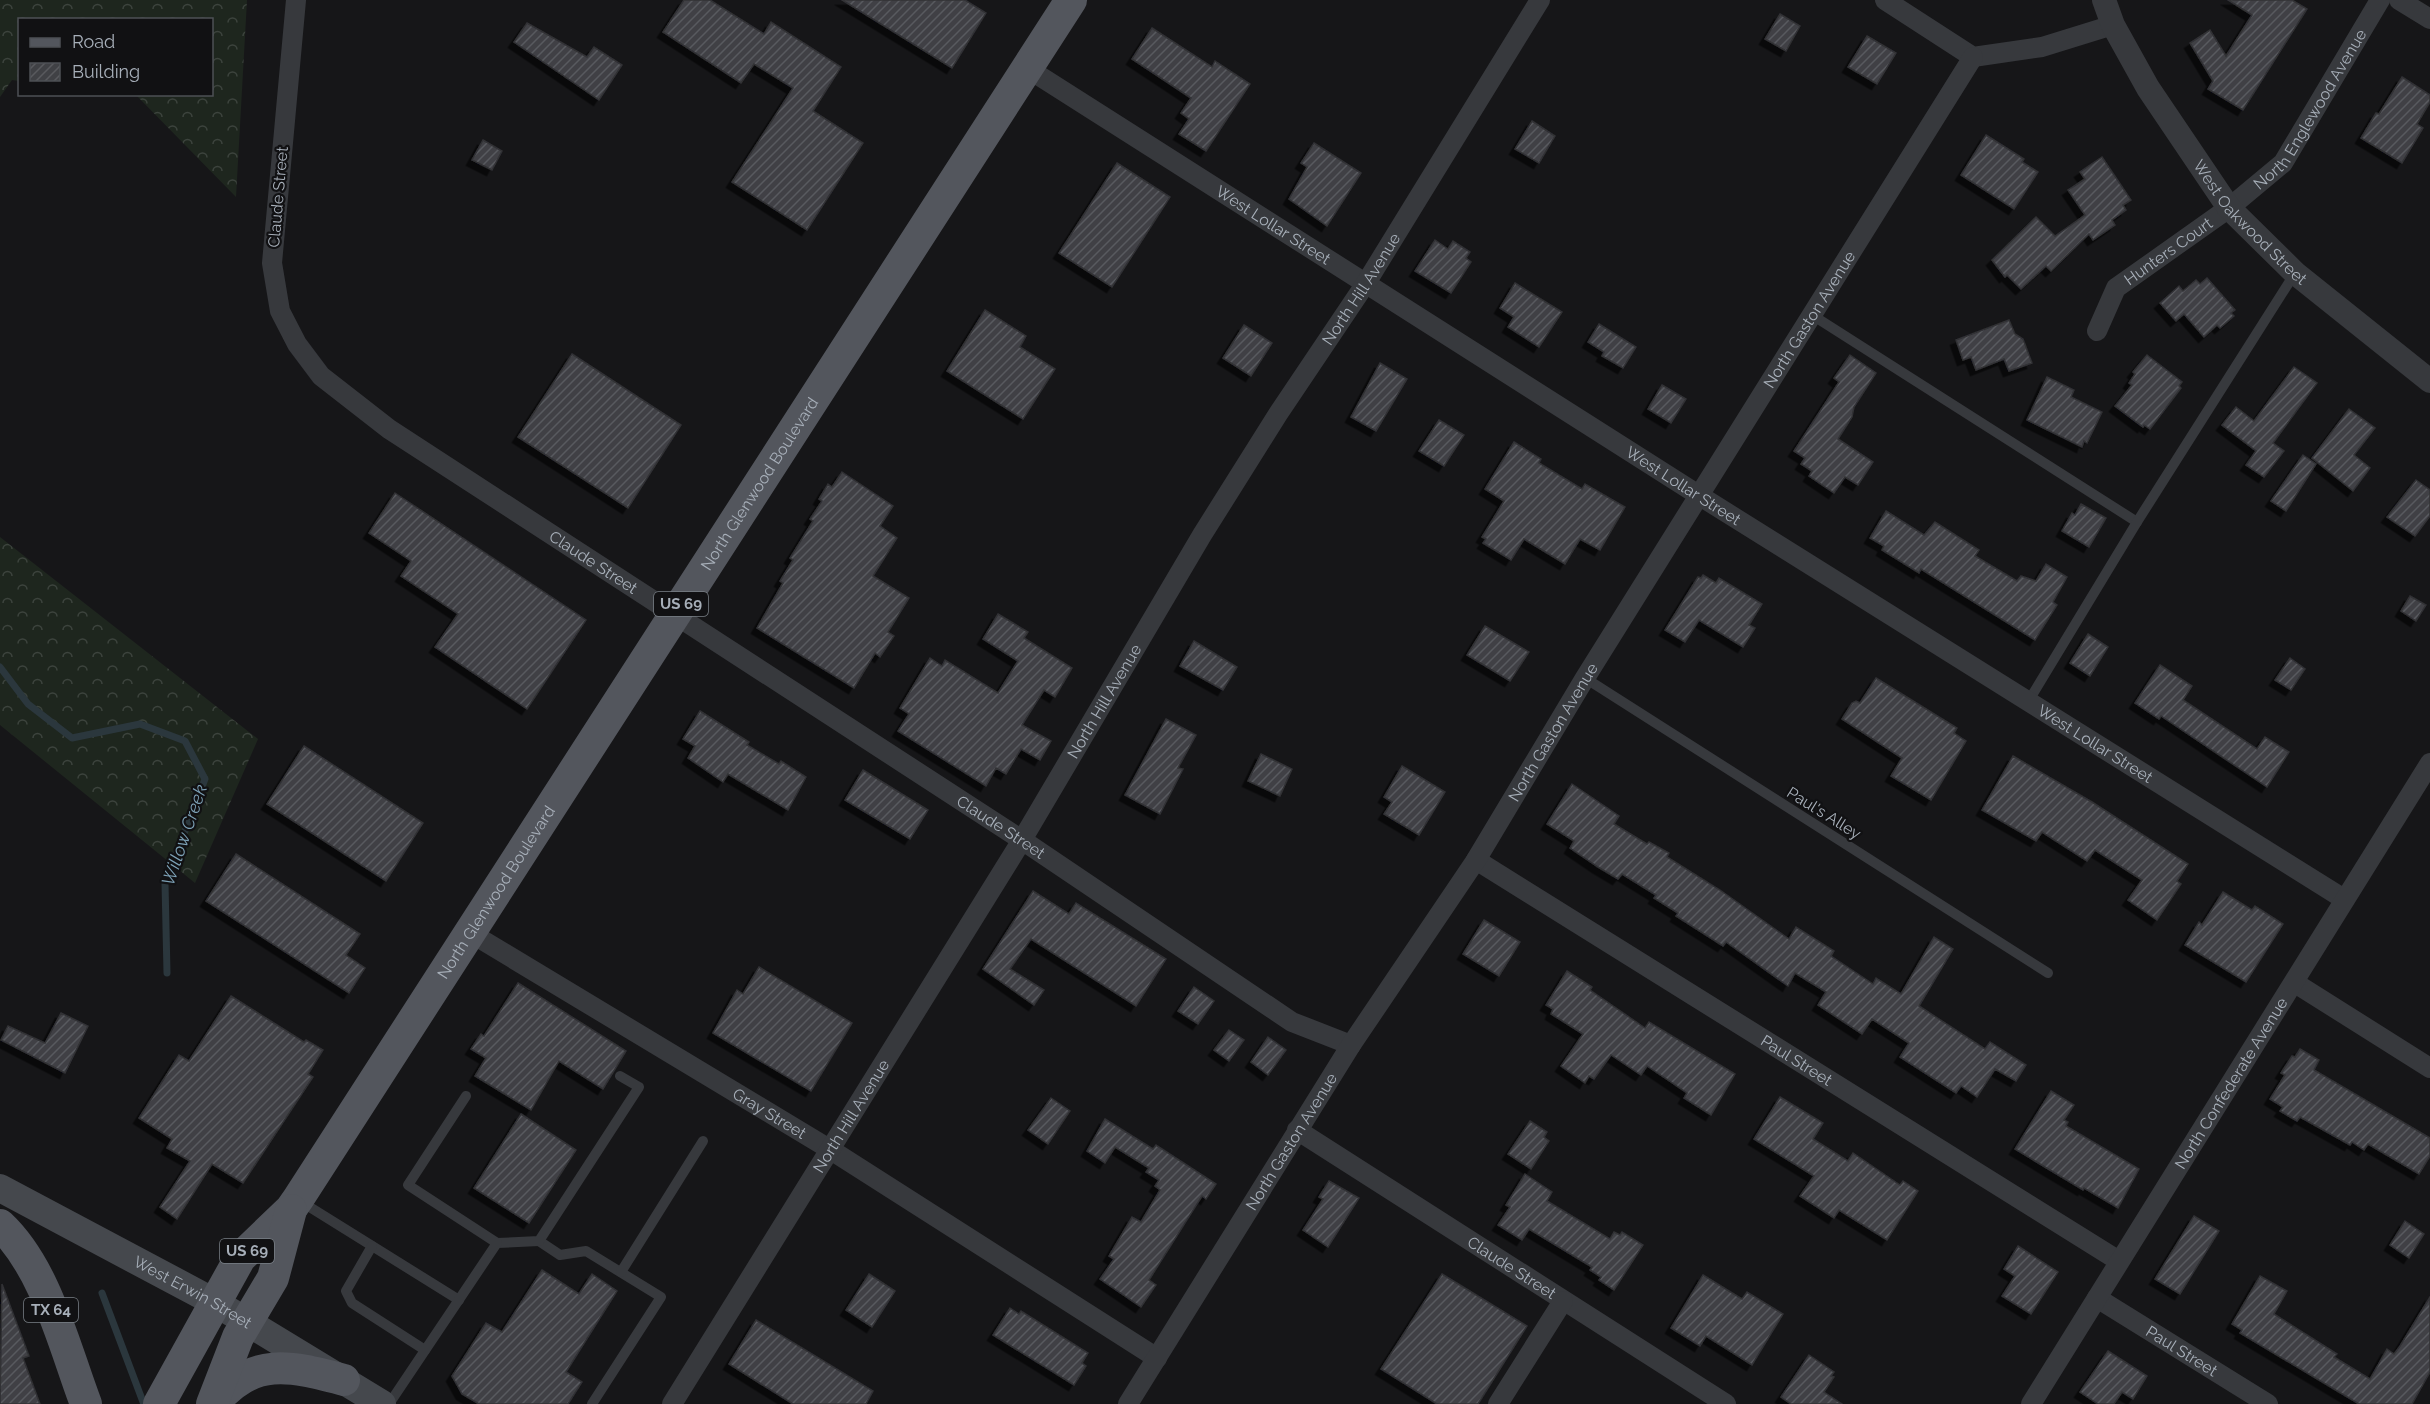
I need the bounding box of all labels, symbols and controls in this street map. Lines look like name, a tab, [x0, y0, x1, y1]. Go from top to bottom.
legend	[18, 18, 213, 96]
street label: North Englewood Avenue	[2249, 26, 2370, 193]
text: Road	[72, 31, 115, 52]
text: Building	[72, 61, 140, 82]
street label: Claude Street	[264, 145, 292, 248]
street label: West Oakwood Street	[2190, 156, 2311, 289]
street label: West Lollar Street	[1213, 181, 1335, 269]
street label: Hunters Court	[2120, 213, 2217, 289]
street label: North Hill Avenue	[1318, 229, 1404, 348]
street label: North Gaston Avenue	[1759, 247, 1859, 391]
street label: North Glenwood Boulevard	[696, 394, 822, 574]
street label: West Lollar Street	[1623, 442, 1745, 529]
street label: Claude Street	[546, 526, 642, 598]
road number: US 69	[654, 592, 708, 616]
street label: North Hill Avenue	[1063, 641, 1145, 762]
street label: North Gaston Avenue	[1504, 659, 1602, 805]
street label: West Lollar Street	[2034, 700, 2157, 787]
water label: Willow Creek	[157, 781, 211, 888]
street label: Paul's Alley	[1783, 783, 1865, 843]
street label: Claude Street	[953, 791, 1049, 863]
street label: North Glenwood Boulevard	[433, 802, 559, 982]
street label: North Confederate Avenue	[2170, 994, 2291, 1172]
street label: Paul Street	[1758, 1031, 1836, 1090]
street label: North Hill Avenue	[809, 1056, 893, 1176]
street label: North Gaston Avenue	[1241, 1069, 1341, 1214]
street label: Gray Street	[730, 1084, 810, 1143]
street label: Claude Street	[1464, 1232, 1560, 1303]
road number: US 69	[220, 1239, 274, 1263]
street label: West Erwin Street	[131, 1252, 256, 1332]
road number: TX 64	[24, 1298, 78, 1322]
street label: Paul Street	[2143, 1321, 2222, 1380]

